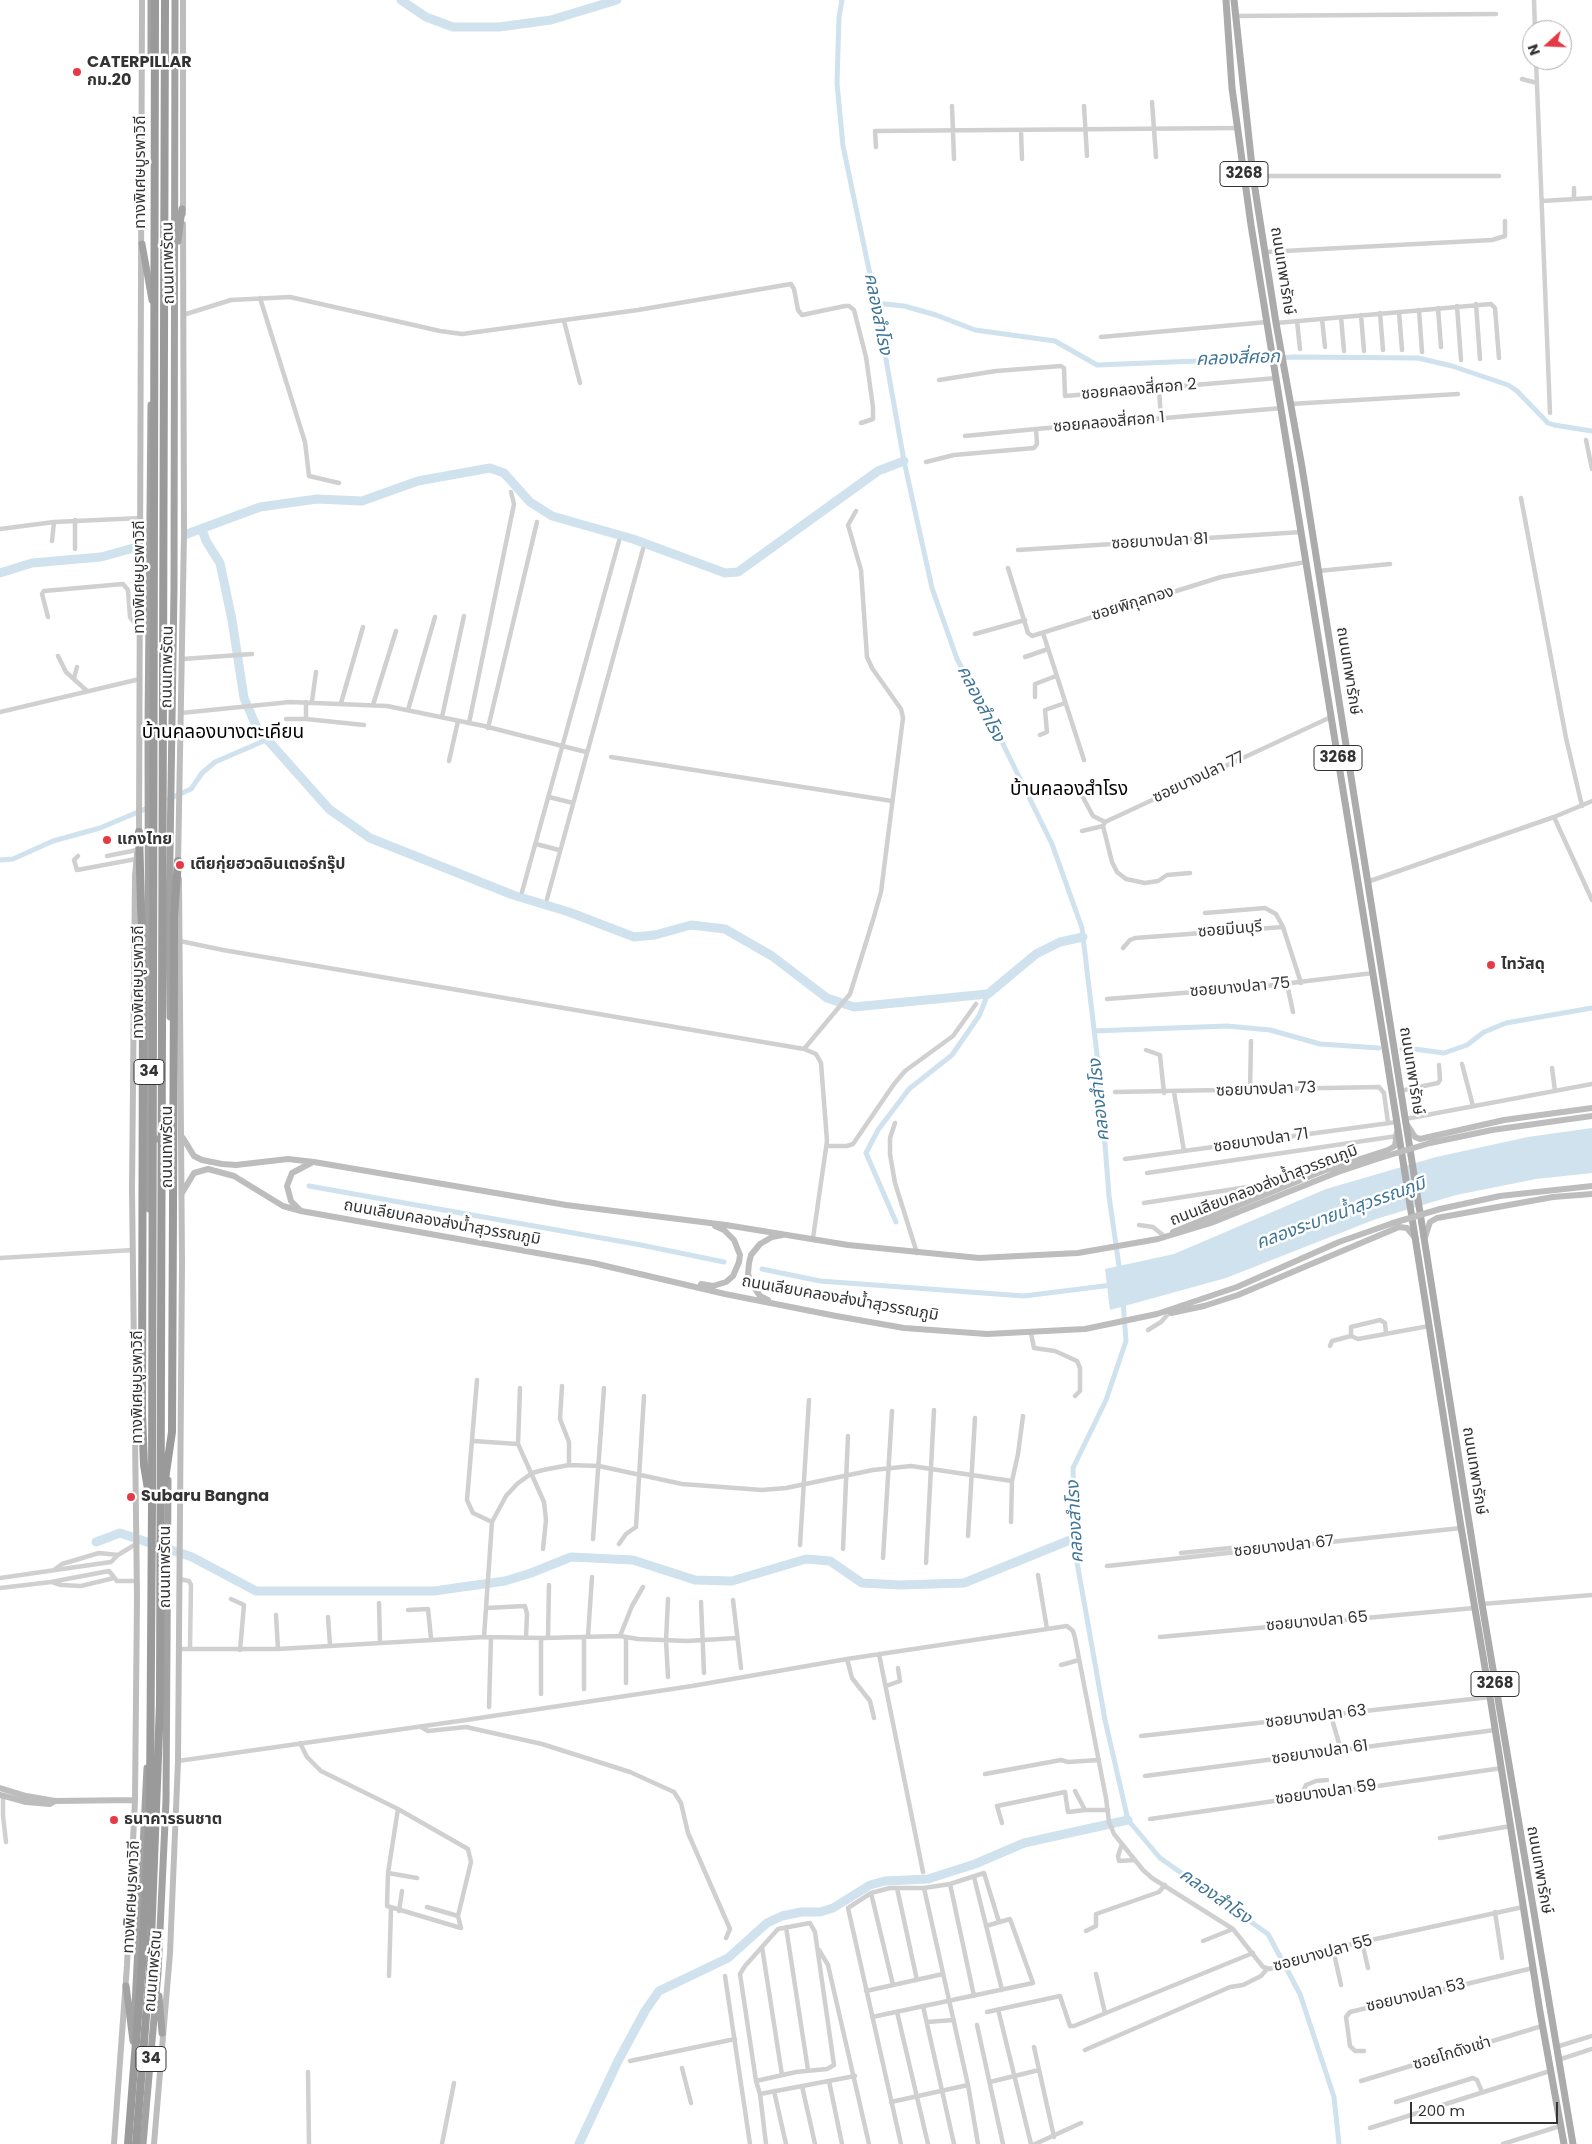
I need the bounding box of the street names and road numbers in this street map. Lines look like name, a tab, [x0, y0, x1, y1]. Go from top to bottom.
street label: ทางพิเศษบูรพาวิถี	[131, 115, 151, 229]
road number: 3268	[1220, 162, 1268, 186]
street label: ถนนเทพรัตน	[159, 222, 179, 304]
street label: ถนนเทพารักษ์	[1266, 226, 1298, 316]
street label: ซอยคลองสี่ศอก 2	[1080, 375, 1198, 405]
street label: ซอยคลองสี่ศอก 1	[1053, 409, 1165, 437]
street label: ทางพิเศษบูรพาวิถี	[130, 520, 150, 634]
street label: ซอยบางปลา 81	[1111, 530, 1209, 554]
street label: ซอยพิกุลทอง	[1090, 582, 1176, 626]
street label: ถนนเทพรัตน	[158, 626, 178, 708]
street label: ถนนเทพารักษ์	[1332, 626, 1364, 716]
road number: 3268	[1314, 746, 1362, 770]
street label: ซอยบางปลา 77	[1150, 748, 1248, 808]
street label: ซอยมีนบุรี	[1197, 918, 1263, 942]
street label: ทางพิเศษบูรพาวิถี	[129, 925, 149, 1039]
street label: ซอยบางปลา 75	[1189, 974, 1291, 1002]
street label: ถนนเทพารักษ์	[1395, 1026, 1427, 1116]
road number: 34	[134, 1060, 164, 1084]
street label: ซอยบางปลา 73	[1216, 1079, 1316, 1101]
street label: ถนนเทพรัตน	[158, 1106, 178, 1188]
street label: ซอยบางปลา 71	[1212, 1125, 1310, 1157]
street label: ถนนเลียบคลองส่งน้ำสุวรรณภูมิ	[1167, 1141, 1361, 1231]
street label: ถนนเลียบคลองส่งน้ำสุวรรณภูมิ	[342, 1196, 542, 1250]
street label: ถนนเลียบคลองส่งน้ำสุวรรณภูมิ	[740, 1272, 940, 1326]
street label: ทางพิเศษบูรพาวิถี	[128, 1330, 148, 1444]
street label: ถนนเทพารักษ์	[1458, 1426, 1490, 1516]
street label: ถนนเทพรัตน	[156, 1526, 176, 1608]
street label: ซอยบางปลา 67	[1233, 1532, 1335, 1562]
street label: ซอยบางปลา 65	[1265, 1608, 1369, 1636]
road number: 3268	[1471, 1672, 1519, 1696]
street label: ซอยบางปลา 63	[1264, 1701, 1368, 1733]
street label: ซอยบางปลา 61	[1271, 1737, 1369, 1769]
street label: ซอยบางปลา 59	[1274, 1776, 1378, 1810]
street label: ถนนเทพารักษ์	[1522, 1825, 1556, 1915]
street label: ทางพิเศษบูรพาวิถี	[119, 1840, 145, 1954]
street label: ถนนเทพรัตน	[141, 1929, 167, 2013]
street label: ซอยบางปลา 55	[1271, 1932, 1375, 1976]
street label: ซอยบางปลา 53	[1364, 1975, 1468, 2017]
street label: ซอยโกดังเช่า	[1411, 2033, 1493, 2075]
road number: 34	[136, 2046, 166, 2072]

